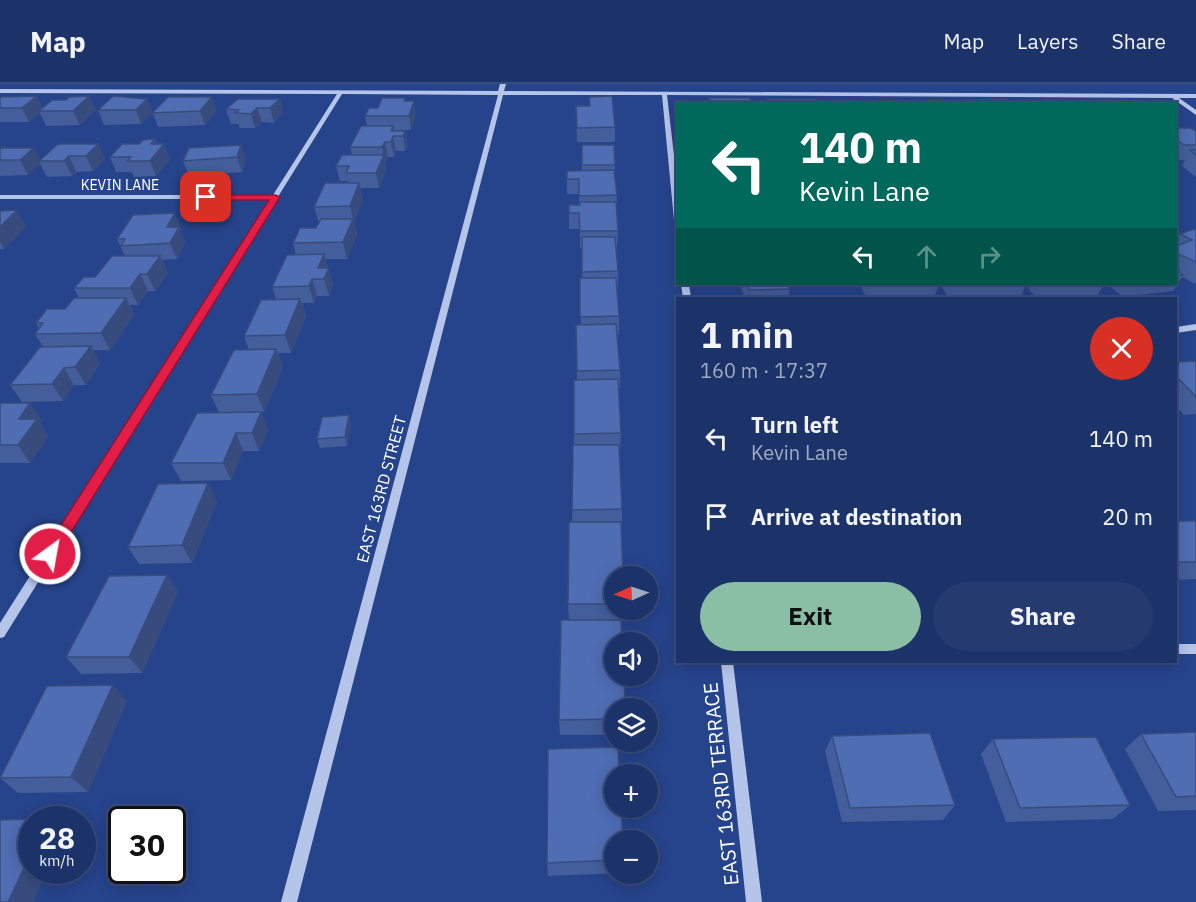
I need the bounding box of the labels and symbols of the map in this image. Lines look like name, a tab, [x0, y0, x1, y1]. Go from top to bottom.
pin	[180, 171, 231, 222]
street label: KEVIN LANE	[81, 176, 159, 194]
street label: EAST 163RD STREET	[352, 413, 410, 565]
position arrow	[18, 522, 82, 586]
north arrow	[604, 566, 658, 620]
street label: EAST 163RD TERRACE	[696, 681, 745, 887]
speed limit sign: 30	[108, 806, 186, 884]

